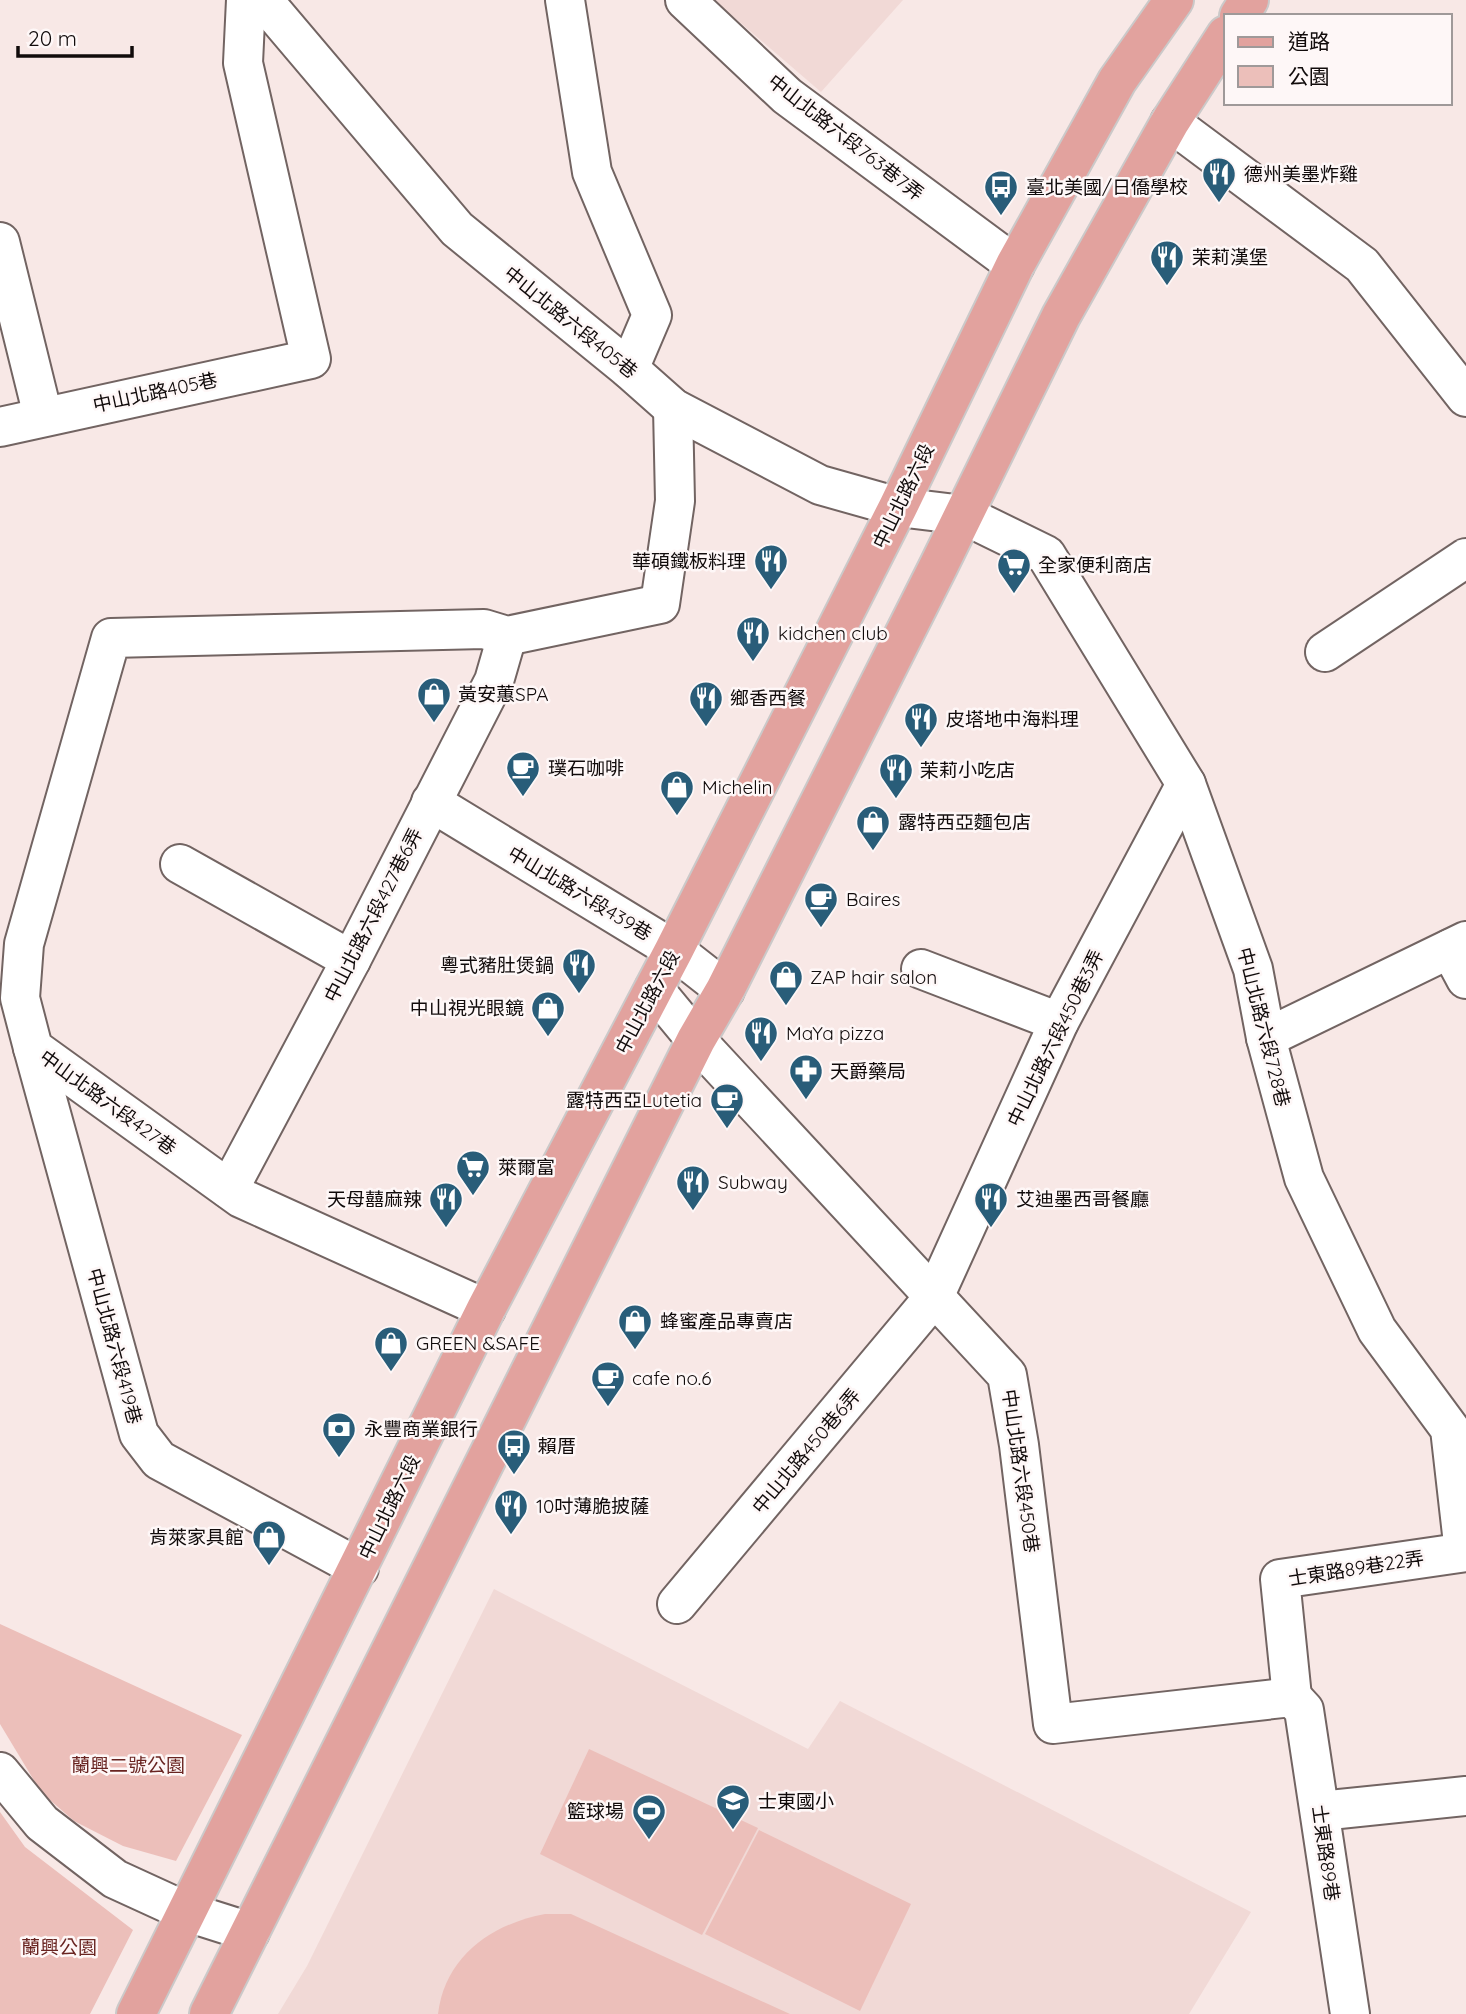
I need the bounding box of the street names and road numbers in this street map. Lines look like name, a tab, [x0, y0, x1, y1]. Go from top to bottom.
street label: 中山北路六段763巷7弄	[763, 69, 929, 205]
street label: 中山北路六段405巷	[499, 261, 643, 383]
street label: 中山北路405巷	[91, 367, 219, 417]
street label: 中山北路六段	[867, 440, 939, 552]
street label: 中山北路六段427巷6弄	[319, 824, 427, 1006]
street label: 中山北路六段439巷	[504, 841, 656, 945]
street label: 中山北路六段728巷	[1233, 945, 1295, 1109]
street label: 中山北路六段	[610, 946, 684, 1058]
street label: 中山北路六段450巷3弄	[1002, 946, 1108, 1130]
street label: 中山北路六段427巷	[35, 1044, 181, 1160]
street label: 中山北路六段419巷	[83, 1265, 147, 1427]
street label: 中山北路450巷6弄	[747, 1384, 865, 1518]
street label: 中山北路六段450巷	[998, 1388, 1044, 1554]
street label: 中山北路六段	[353, 1451, 425, 1563]
street label: 士東路89巷22弄	[1287, 1545, 1425, 1591]
street label: 士東路89巷	[1307, 1803, 1345, 1903]

